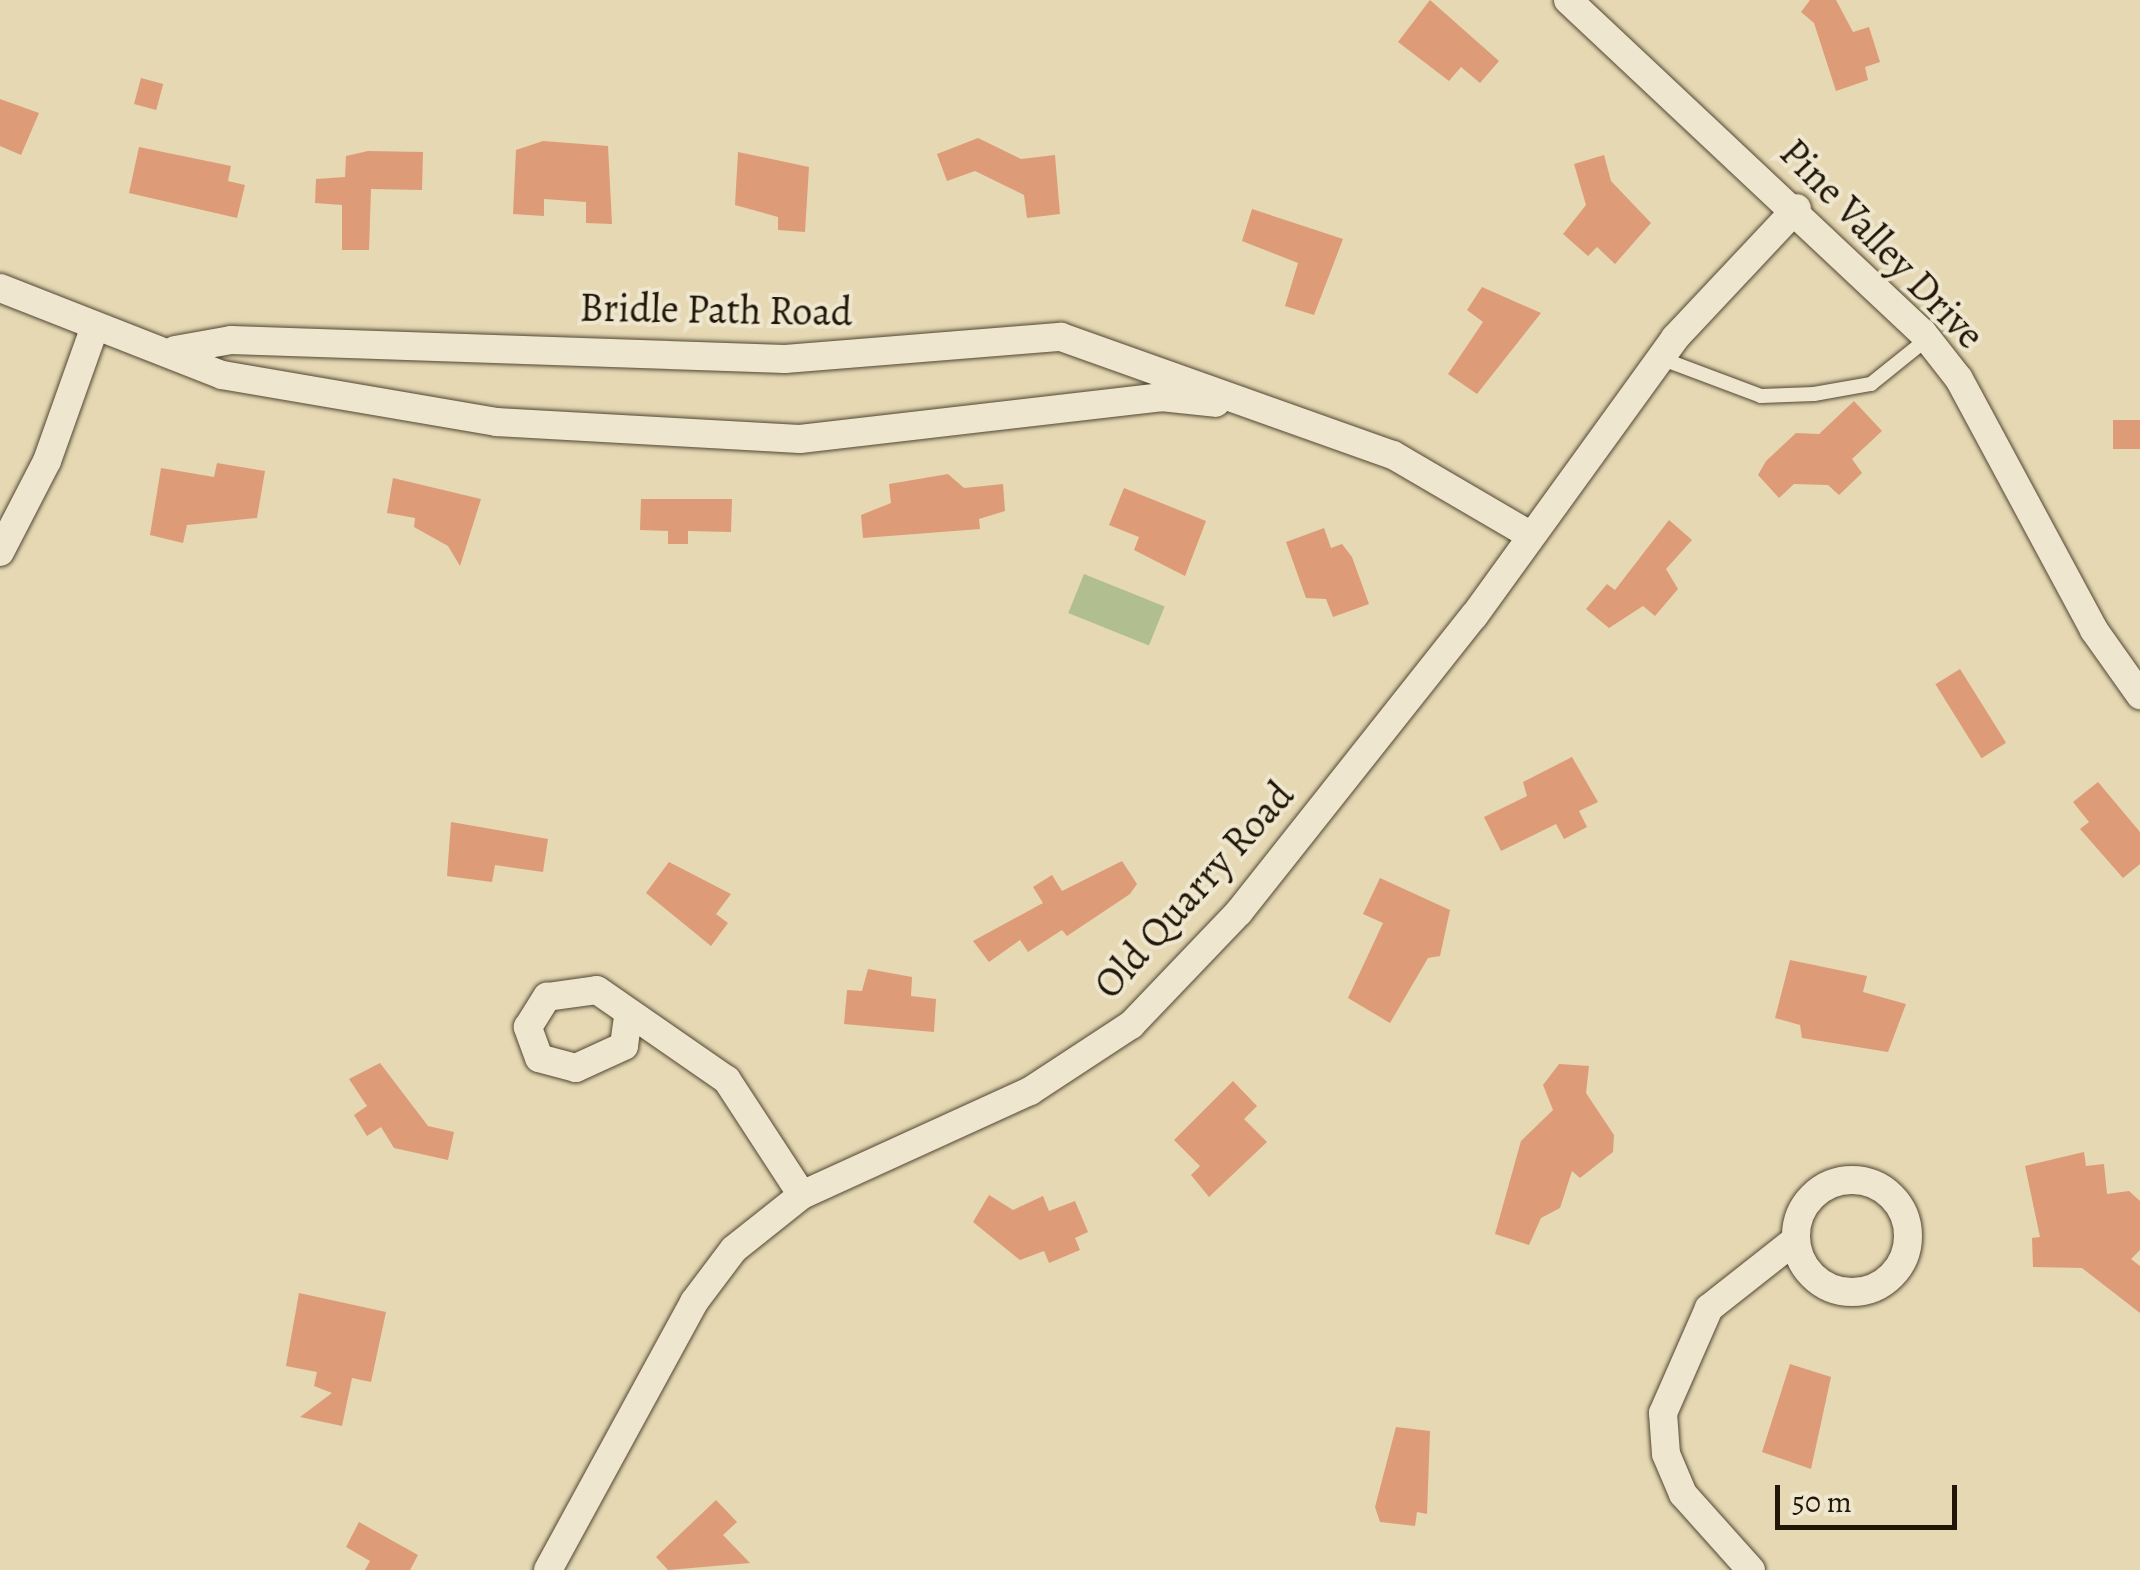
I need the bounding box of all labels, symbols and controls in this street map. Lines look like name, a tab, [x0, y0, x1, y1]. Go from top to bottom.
street label: Pine Valley Drive	[1770, 129, 1994, 359]
street label: Bridle Path Road	[579, 284, 853, 336]
street label: Old Quarry Road	[1084, 772, 1304, 1008]
scale bar	[1780, 1465, 1962, 1527]
text: 50 m	[1792, 1482, 1852, 1522]

